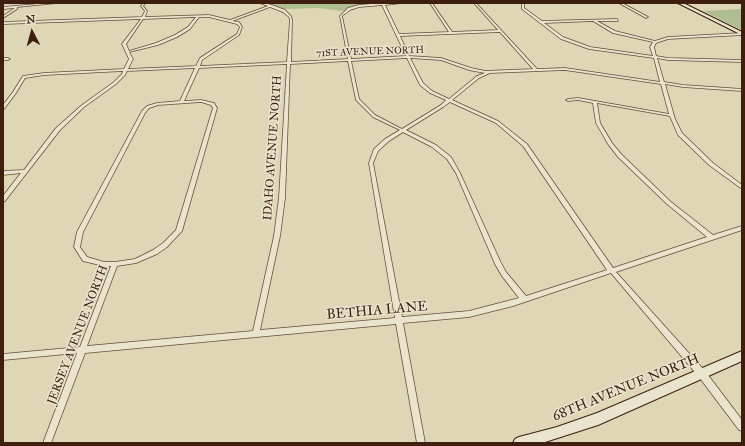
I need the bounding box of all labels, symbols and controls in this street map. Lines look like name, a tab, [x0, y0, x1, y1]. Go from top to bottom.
north arrow	[12, 12, 52, 52]
text: N	[25, 13, 36, 27]
street label: 71ST AVENUE NORTH	[316, 44, 424, 60]
street label: IDAHO AVENUE NORTH	[261, 75, 285, 221]
street label: JERSEY AVENUE NORTH	[45, 263, 111, 407]
street label: BETHIA LANE	[326, 298, 428, 324]
street label: 68TH AVENUE NORTH	[550, 351, 702, 425]

